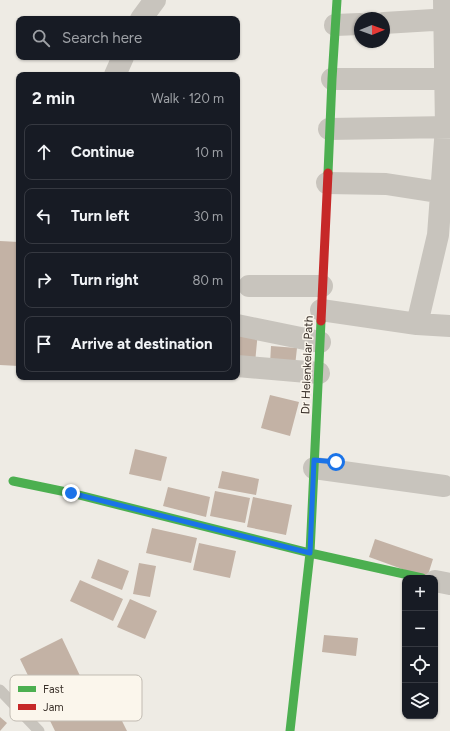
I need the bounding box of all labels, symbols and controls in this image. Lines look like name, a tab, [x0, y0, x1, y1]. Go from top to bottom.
north arrow	[354, 12, 390, 48]
search box	[16, 16, 240, 60]
icon: search	[30, 27, 52, 49]
text: Search here	[62, 29, 142, 47]
text: 2 min	[32, 88, 75, 108]
text: Walk · 120 m	[151, 91, 224, 106]
icon: ahead	[33, 141, 55, 163]
text: Continue	[71, 143, 134, 161]
text: 10 m	[195, 145, 223, 160]
icon: left	[33, 205, 55, 227]
text: Turn left	[71, 207, 129, 225]
text: 30 m	[193, 209, 223, 224]
icon: right	[33, 269, 55, 291]
text: Turn right	[71, 271, 139, 289]
text: 80 m	[192, 273, 223, 288]
street label: Dr Helenkelar Path	[298, 315, 316, 415]
icon: arrive	[33, 333, 55, 355]
text: Arrive at destination	[71, 335, 212, 353]
route start	[327, 453, 345, 471]
route end	[62, 484, 80, 502]
map controls	[402, 575, 438, 719]
button: +	[402, 575, 438, 611]
button: −	[402, 611, 438, 647]
button: locate	[402, 647, 438, 683]
legend	[10, 675, 142, 721]
text: Fast	[43, 683, 64, 696]
button: layers	[402, 683, 438, 719]
text: Jam	[43, 701, 64, 714]

